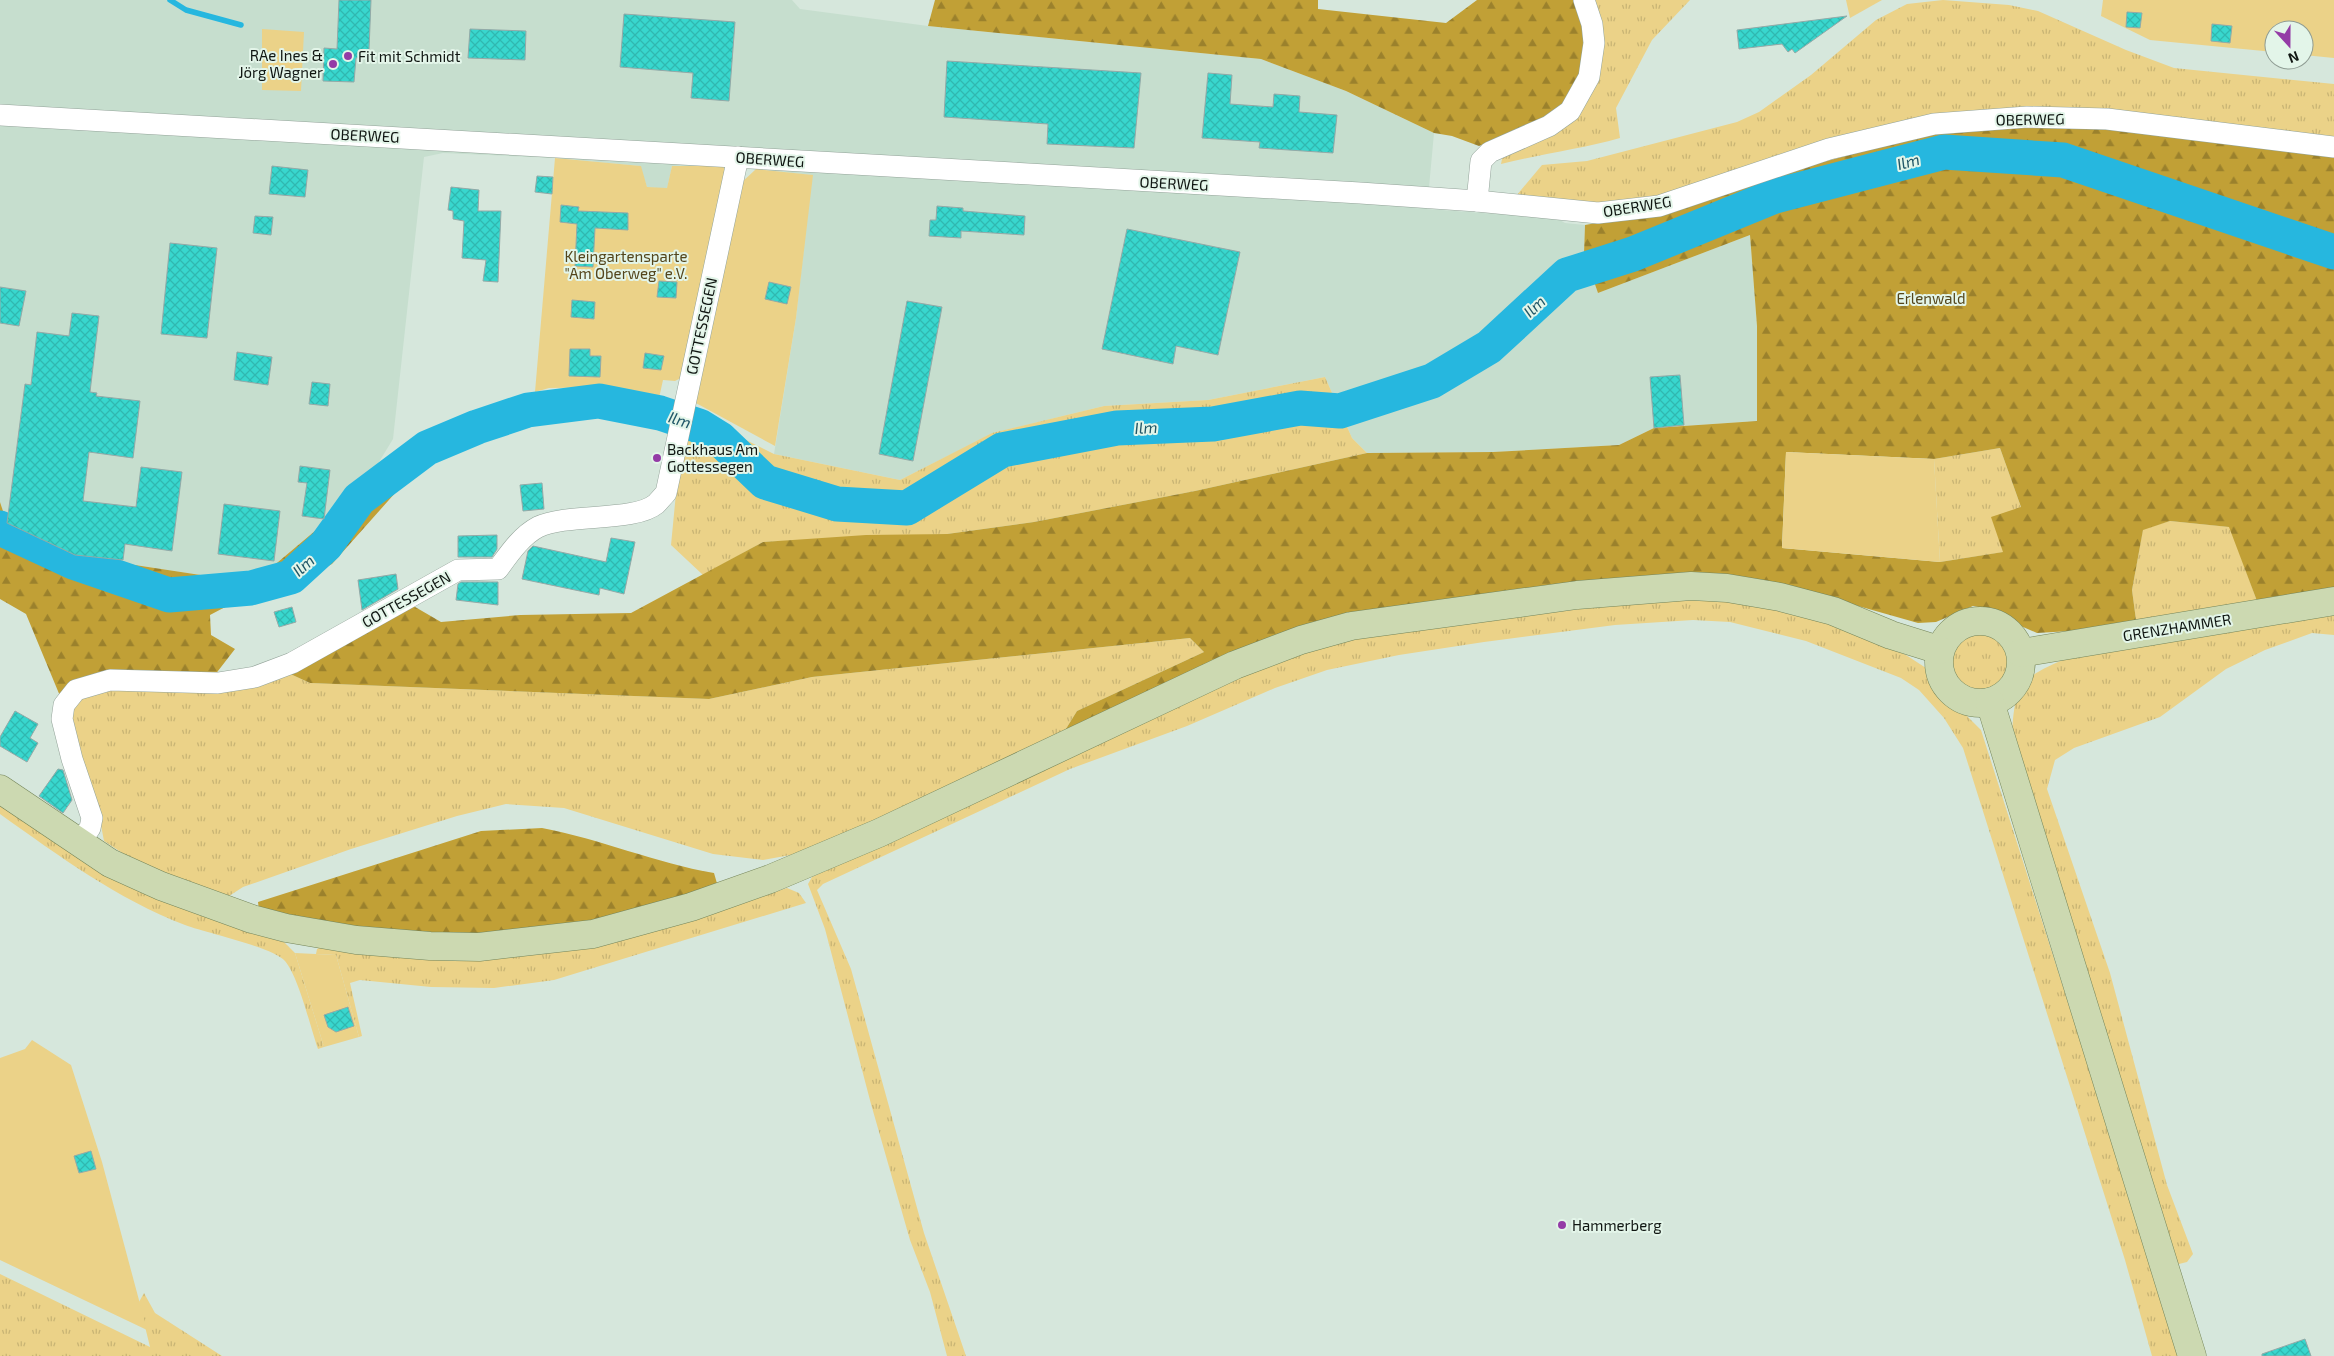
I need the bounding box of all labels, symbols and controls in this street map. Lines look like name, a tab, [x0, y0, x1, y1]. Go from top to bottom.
north arrow	[2264, 20, 2314, 70]
place label: RAe Ines & Jörg Wagner	[238, 46, 323, 81]
place label: Fit mit Schmidt	[358, 47, 461, 65]
text: N	[2286, 48, 2302, 67]
marker: Fit mit Schmidt	[342, 50, 354, 62]
marker: RAe Ines & Jörg Wagner	[327, 58, 339, 70]
street label: OBERWEG	[1995, 109, 2065, 129]
street label: OBERWEG	[330, 124, 400, 146]
street label: OBERWEG	[735, 148, 805, 170]
water label: Ilm	[1895, 149, 1922, 173]
street label: OBERWEG	[1139, 172, 1209, 194]
street label: OBERWEG	[1602, 192, 1672, 220]
park label: Kleingartensparte "Am Oberweg" e.V.	[564, 247, 688, 282]
street label: GOTTESSEGEN	[682, 276, 720, 376]
park label: Erlenwald	[1896, 289, 1966, 307]
water label: Ilm	[1519, 291, 1549, 321]
water label: Ilm	[666, 406, 694, 432]
water label: Ilm	[1134, 417, 1158, 437]
place label: Backhaus Am Gottessegen	[667, 440, 758, 475]
marker: Backhaus Am Gottessegen	[651, 452, 663, 464]
water label: Ilm	[288, 550, 318, 580]
street label: GOTTESSEGEN	[359, 567, 453, 631]
street label: GRENZHAMMER	[2122, 610, 2232, 644]
place label: Hammerberg	[1572, 1216, 1662, 1234]
marker: Hammerberg	[1556, 1219, 1568, 1231]

